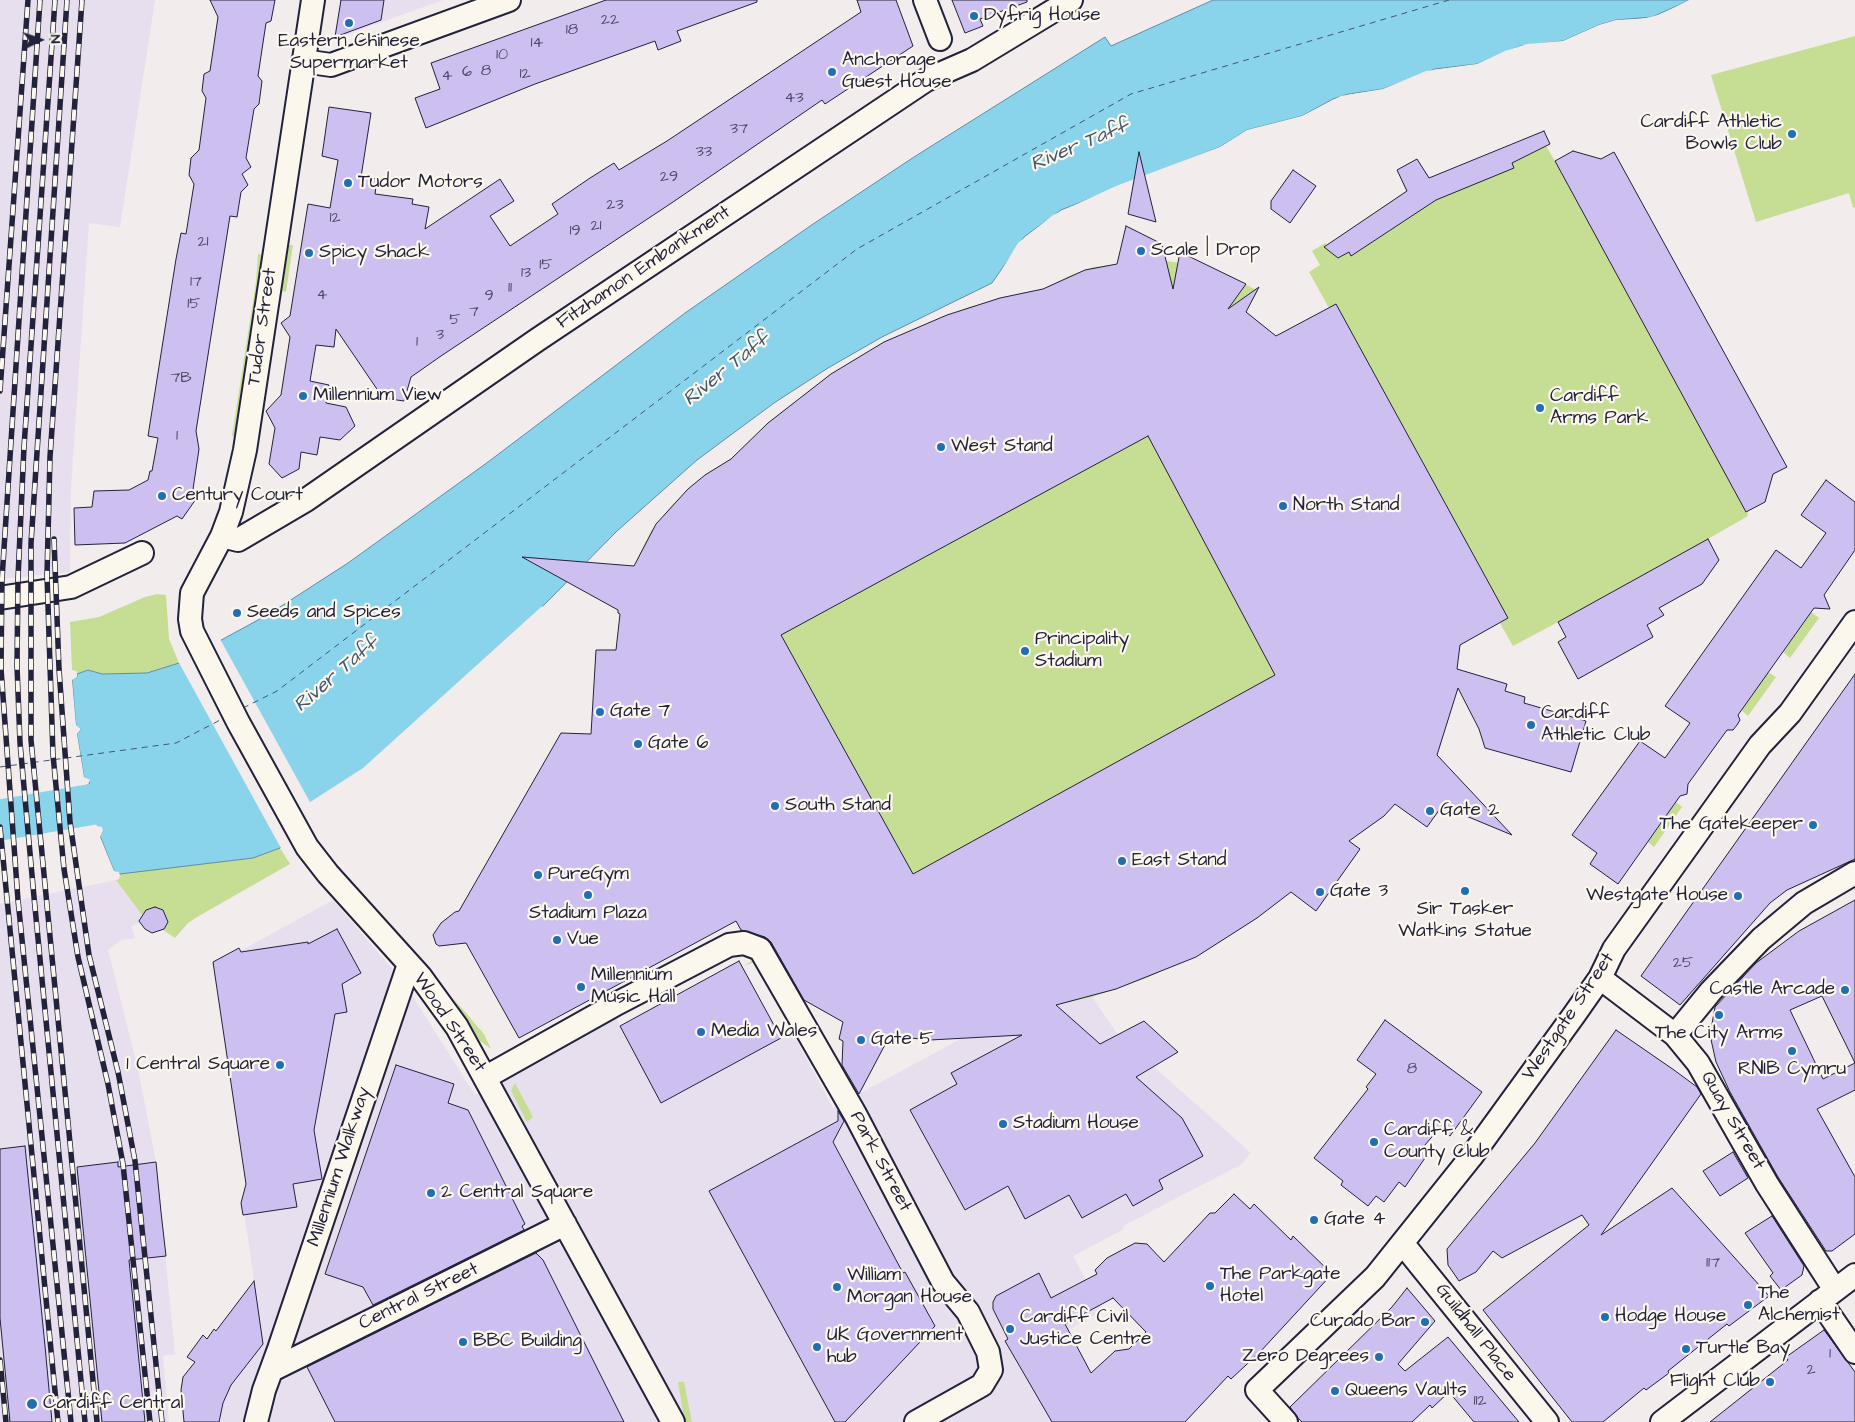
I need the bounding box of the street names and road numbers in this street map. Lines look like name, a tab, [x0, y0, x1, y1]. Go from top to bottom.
street label: Fitzhamon Embankment	[553, 201, 735, 335]
street label: Tudor Street	[243, 267, 283, 387]
street label: Westgate Street	[1518, 949, 1620, 1085]
street label: Wood Street	[407, 969, 491, 1077]
street label: Quay Street	[1695, 1068, 1769, 1174]
street label: Millennium Walkway	[303, 1084, 377, 1250]
street label: Park Street	[844, 1108, 916, 1216]
street label: Central Street	[355, 1258, 483, 1336]
street label: Guildhall Place	[1430, 1279, 1520, 1387]

